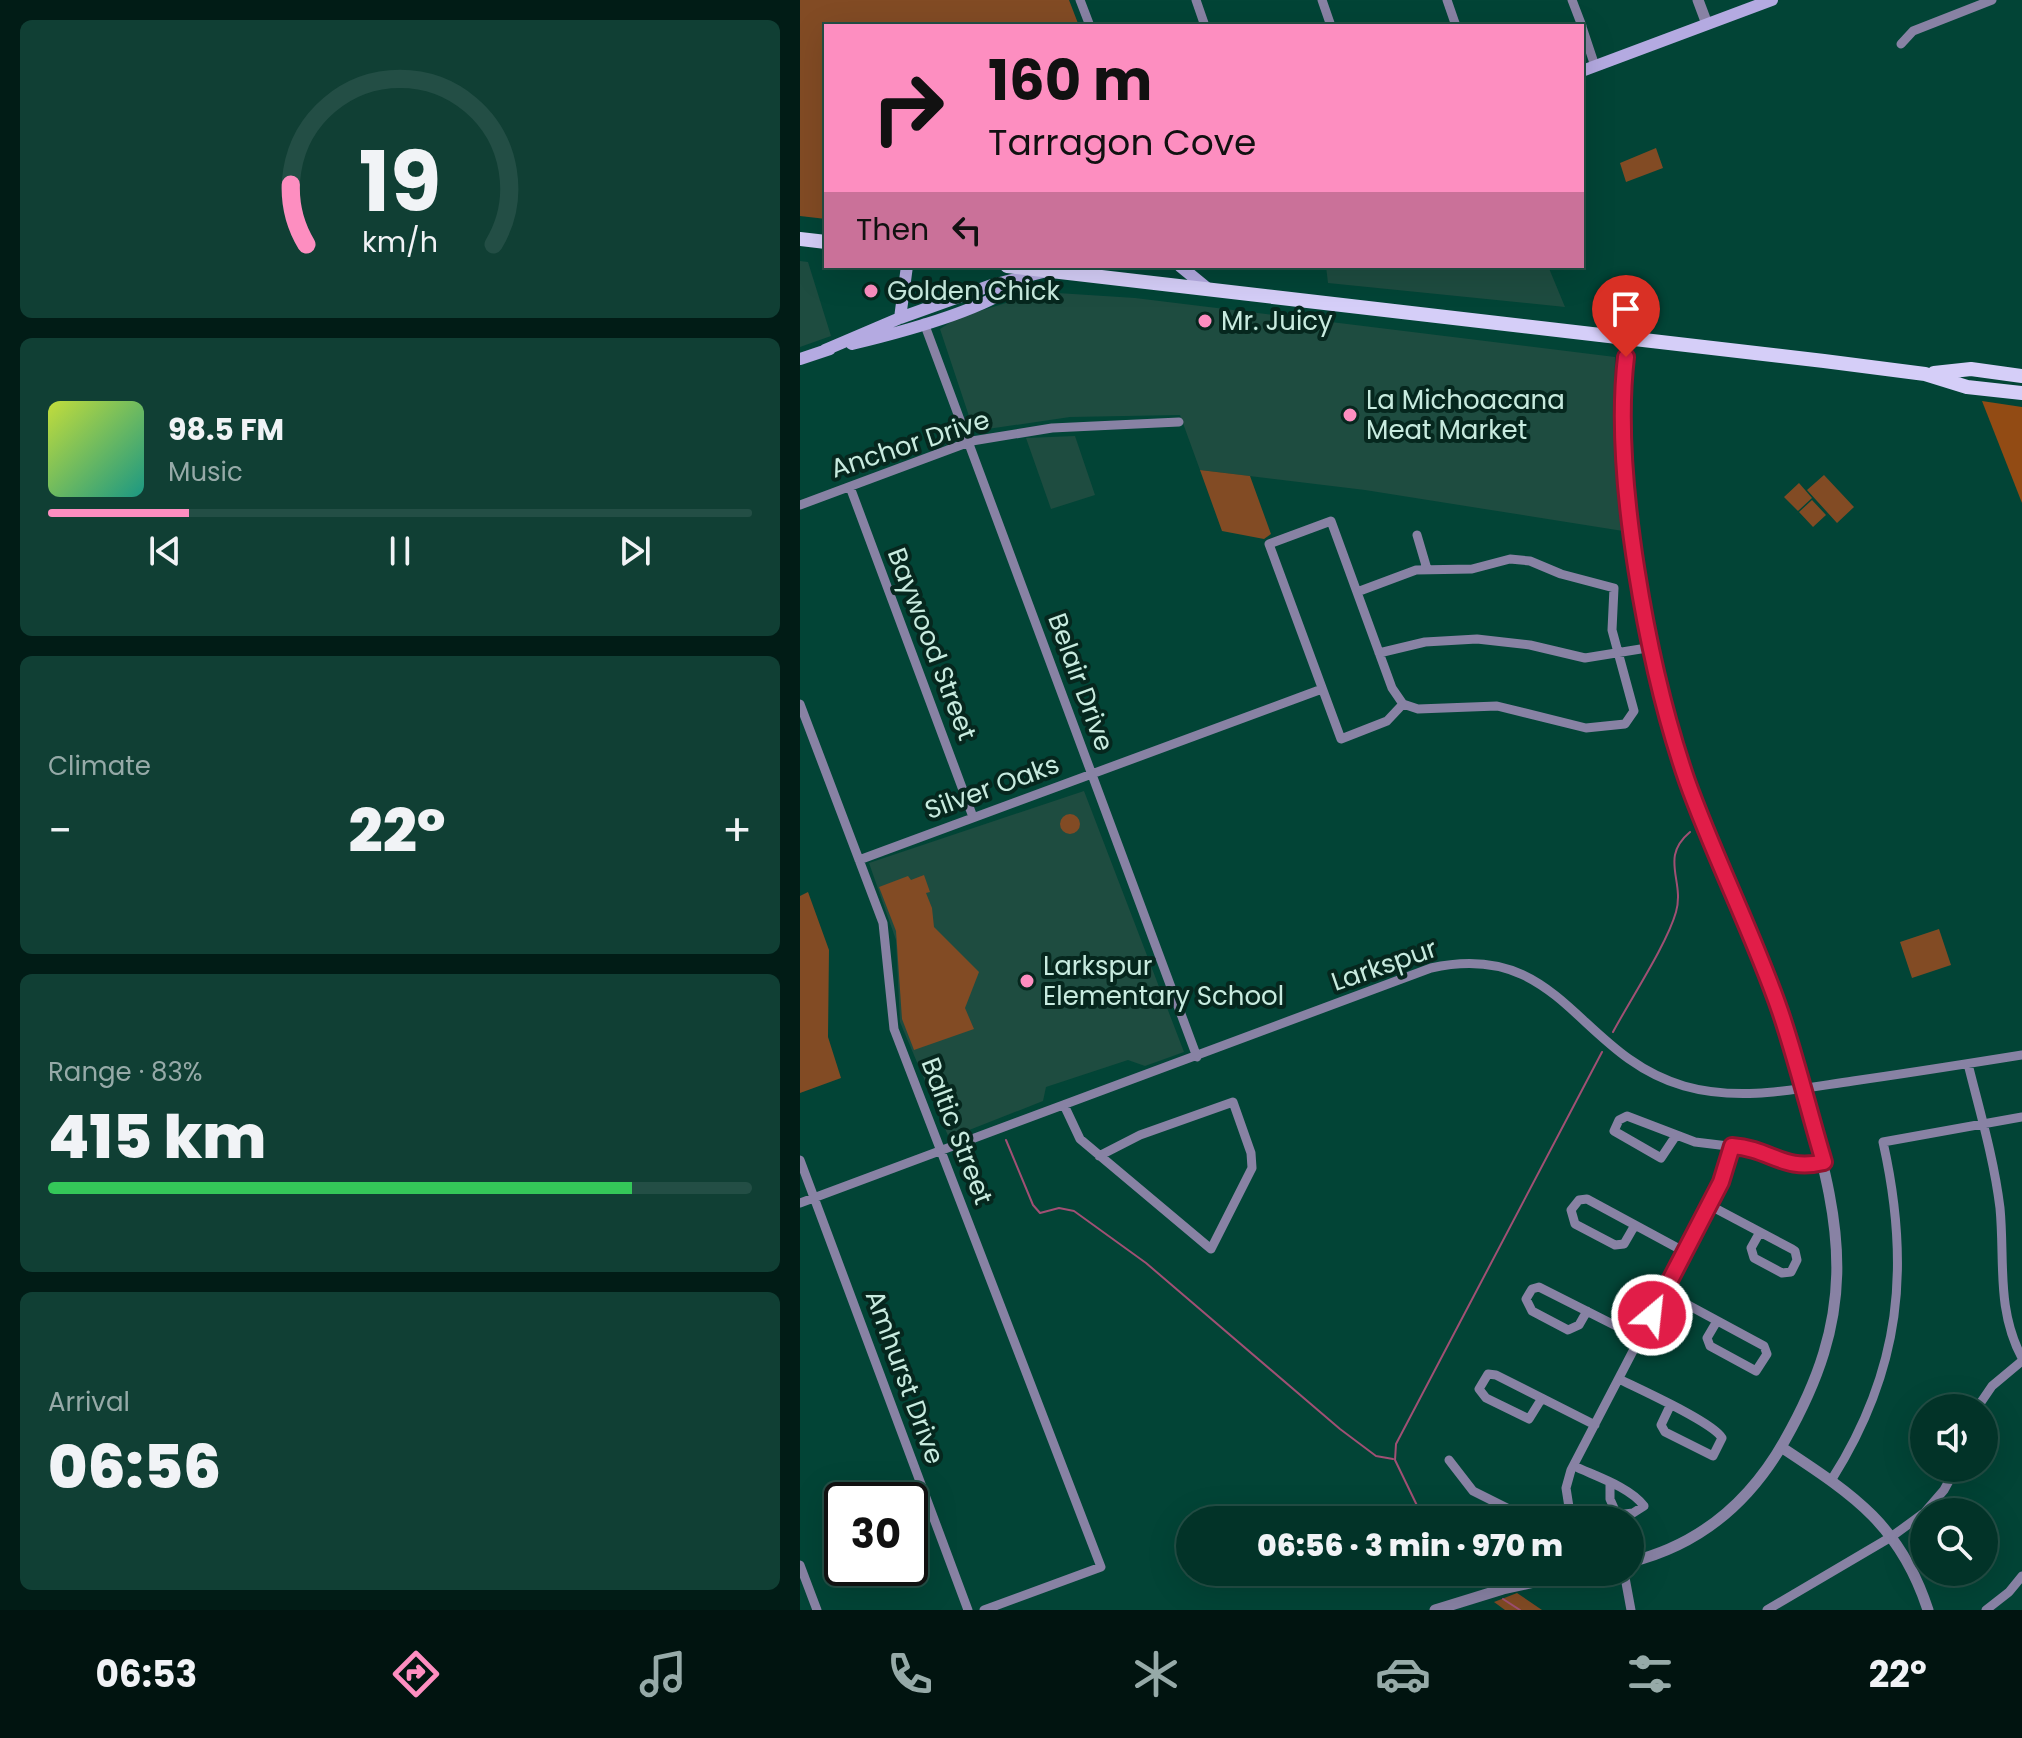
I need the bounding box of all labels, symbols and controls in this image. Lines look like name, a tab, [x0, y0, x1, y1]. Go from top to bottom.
text: 160 m	[988, 41, 1152, 120]
icon: right	[856, 56, 960, 160]
text: Tarragon Cove	[988, 117, 1256, 168]
text: 19	[359, 124, 441, 240]
text: Then	[856, 208, 929, 251]
icon: left	[945, 208, 989, 252]
text: km/h	[362, 222, 438, 262]
place label: Golden Chick	[887, 273, 1060, 309]
pin	[1592, 275, 1660, 357]
marker: Golden Chick	[862, 282, 880, 300]
icon: arrive	[1604, 287, 1648, 331]
place label: Mr. Juicy	[1221, 303, 1333, 339]
marker: Mr. Juicy	[1196, 312, 1214, 330]
place label: La Michoacana Meat Market	[1366, 382, 1565, 448]
street label: Anchor Drive	[826, 401, 994, 487]
marker: La Michoacana Meat Market	[1341, 406, 1359, 424]
text: 98.5 FM	[168, 408, 284, 451]
text: Music	[168, 454, 243, 490]
icon: previous	[143, 529, 187, 573]
icon: pause	[378, 529, 422, 573]
icon: next	[613, 529, 657, 573]
street label: Baywood Street	[879, 543, 985, 745]
street label: Belair Drive	[1039, 608, 1123, 756]
street label: Silver Oaks	[920, 746, 1064, 828]
text: Climate	[48, 748, 151, 784]
text: 22°	[349, 789, 446, 873]
text: −	[48, 800, 72, 861]
text: +	[722, 800, 752, 861]
street label: Larkspur	[1326, 930, 1442, 1000]
place label: Larkspur Elementary School	[1043, 948, 1284, 1014]
marker: Larkspur Elementary School	[1018, 972, 1036, 990]
street label: Baltic Street	[912, 1052, 1002, 1210]
text: Range · 83%	[48, 1054, 203, 1090]
text: 415 km	[48, 1095, 266, 1179]
position arrow	[1610, 1273, 1694, 1357]
street label: Amhurst Drive	[857, 1285, 953, 1469]
text: Arrival	[48, 1384, 130, 1420]
map controls	[1910, 1394, 1998, 1586]
button: sound	[1910, 1394, 1998, 1482]
text: 06:56	[48, 1425, 221, 1509]
speed limit sign: 30	[824, 1482, 928, 1586]
button: search	[1910, 1498, 1998, 1586]
text: 06:56 · 3 min · 970 m	[1257, 1524, 1563, 1567]
icon: directions	[388, 1646, 444, 1702]
icon: music	[635, 1646, 691, 1702]
icon: phone	[882, 1646, 938, 1702]
icon: climate	[1128, 1646, 1184, 1702]
icon: car	[1375, 1646, 1431, 1702]
icon: filters	[1622, 1646, 1678, 1702]
text: 06:53	[95, 1649, 197, 1700]
text: 22°	[1869, 1649, 1927, 1700]

